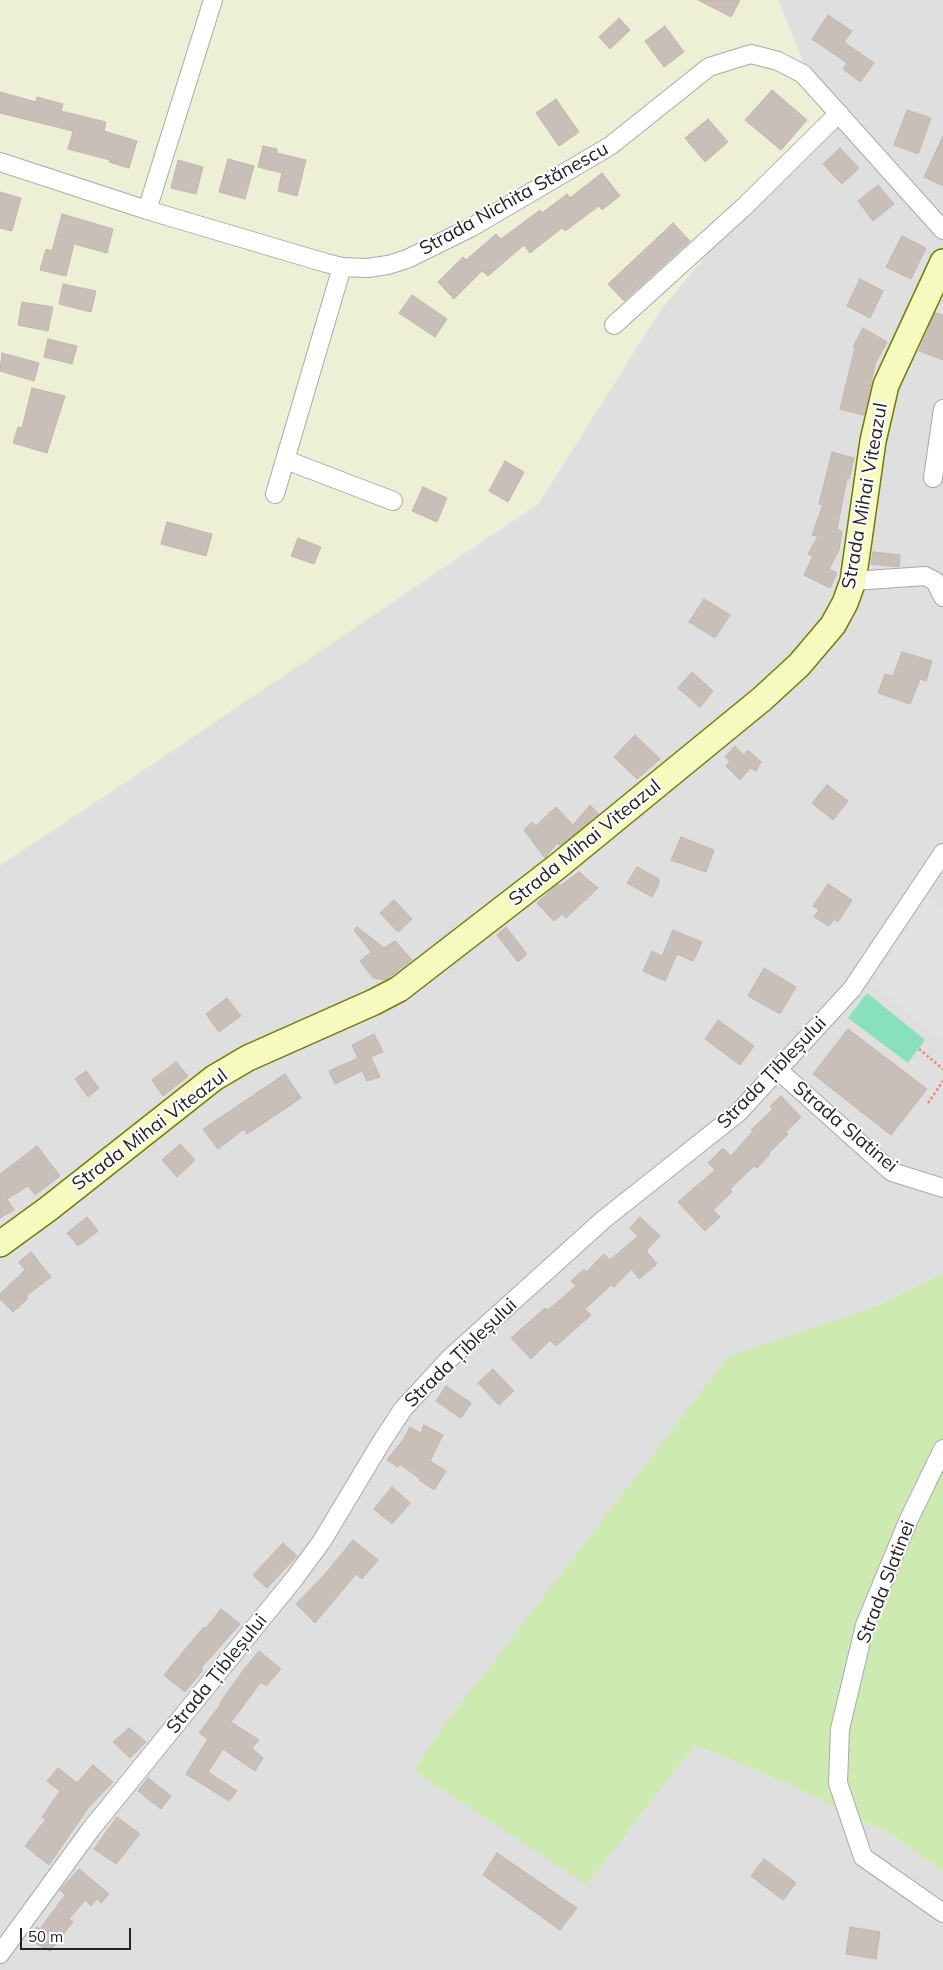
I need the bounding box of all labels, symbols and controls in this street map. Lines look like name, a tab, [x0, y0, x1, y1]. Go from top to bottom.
street label: Strada Nichita Stănescu	[416, 138, 612, 260]
street label: Strada Mihai Viteazul	[837, 401, 893, 591]
street label: Strada Mihai Viteazul	[505, 775, 665, 911]
street label: Strada Țibleșului	[713, 1012, 831, 1134]
street label: Strada Mihai Viteazul	[68, 1064, 232, 1196]
street label: Strada Slatinei	[788, 1077, 902, 1177]
street label: Strada Țibleșului	[400, 1294, 522, 1412]
street label: Strada Slatinei	[852, 1518, 920, 1646]
street label: Strada Țibleșului	[162, 1610, 272, 1738]
scale bar	[22, 1918, 134, 1950]
text: 50 m	[28, 1927, 63, 1946]

